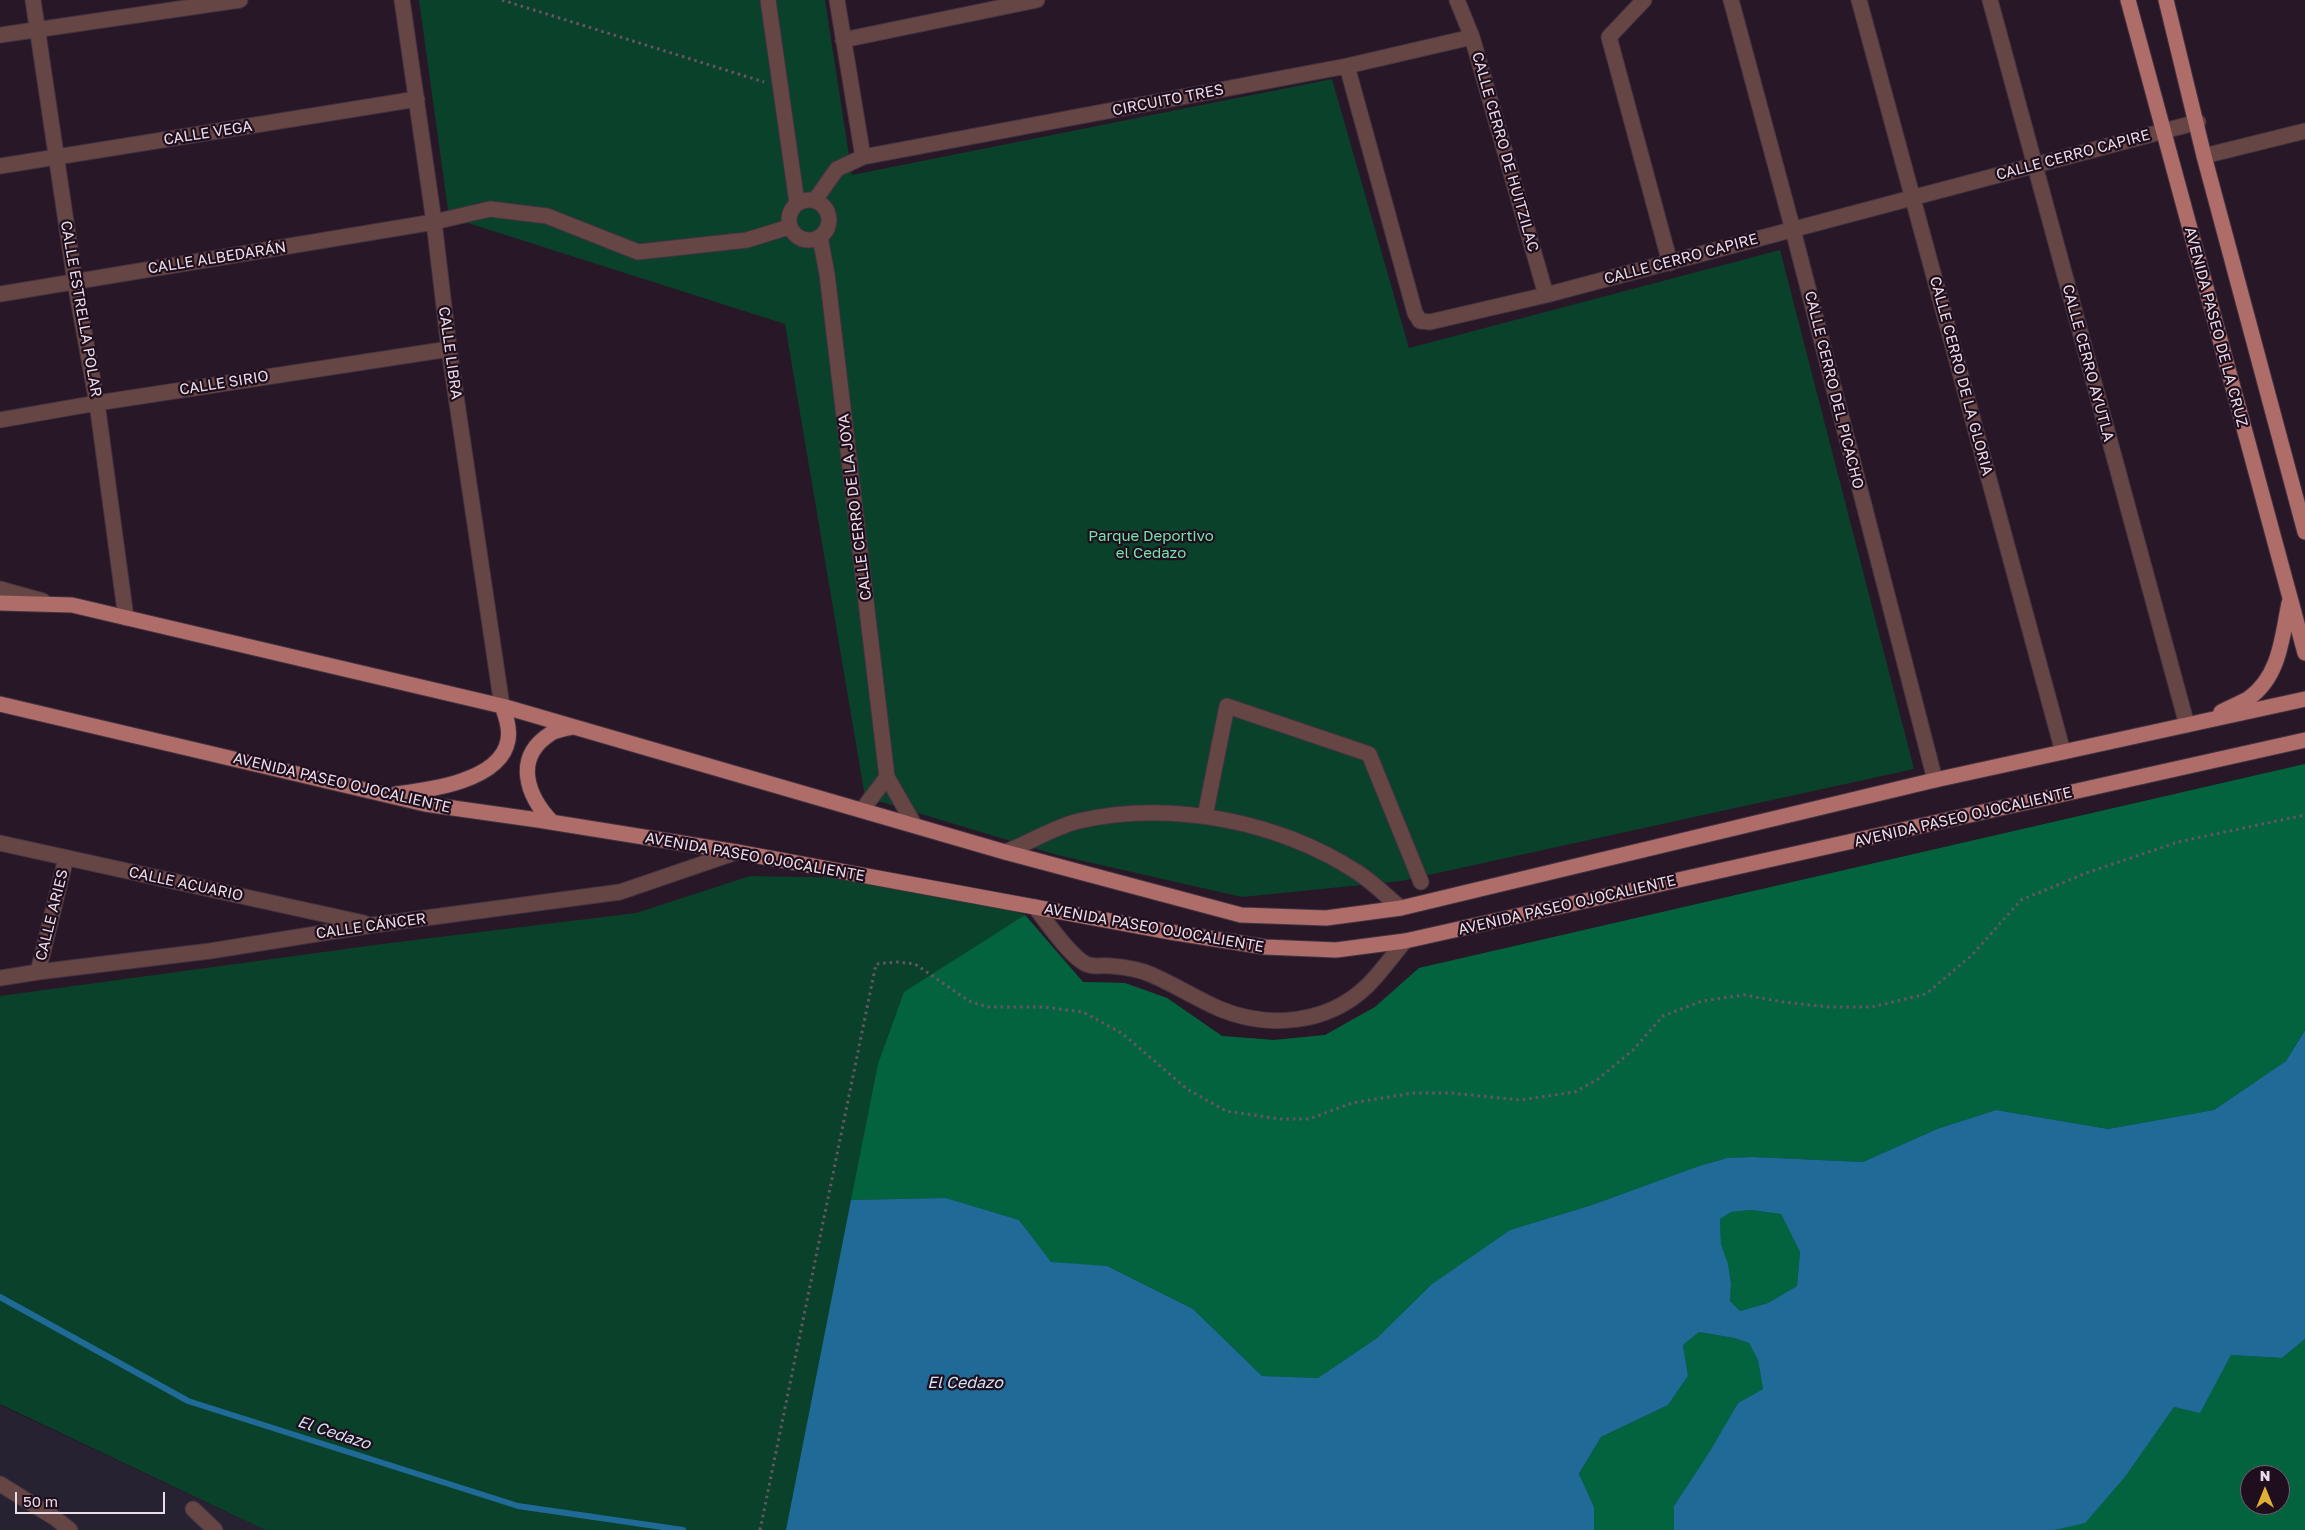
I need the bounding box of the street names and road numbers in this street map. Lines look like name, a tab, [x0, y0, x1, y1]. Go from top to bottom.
street label: CALLE CERRO DE HUITZILAC	[1468, 50, 1542, 254]
street label: CIRCUITO TRES	[1111, 80, 1225, 120]
street label: CALLE VEGA	[162, 117, 254, 149]
street label: CALLE CERRO CAPIRE	[1994, 126, 2152, 184]
street label: CALLE ESTRELLA POLAR	[57, 219, 105, 399]
street label: AVENIDA PASEO DE LA CRUZ	[2181, 225, 2251, 429]
street label: CALLE CERRO CAPIRE	[1602, 230, 1760, 288]
street label: CALLE ALBEDARÁN	[147, 238, 287, 278]
street label: CALLE CERRO DE LA GLORIA	[1926, 275, 1996, 477]
street label: CALLE CERRO AYUTLA	[2058, 282, 2118, 444]
street label: CALLE CERRO DEL PICACHO	[1801, 289, 1867, 491]
street label: CALLE LIBRA	[435, 305, 465, 401]
street label: CALLE SIRIO	[178, 367, 270, 399]
street label: CALLE CERRO DE LA JOYA	[835, 413, 875, 601]
street label: AVENIDA PASEO OJOCALIENTE	[231, 749, 453, 817]
street label: AVENIDA PASEO OJOCALIENTE	[1852, 783, 2074, 851]
street label: AVENIDA PASEO OJOCALIENTE	[644, 829, 866, 885]
street label: CALLE ACUARIO	[127, 863, 245, 905]
street label: CALLE ARIES	[32, 867, 72, 963]
street label: AVENIDA PASEO OJOCALIENTE	[1456, 871, 1678, 939]
street label: AVENIDA PASEO OJOCALIENTE	[1043, 900, 1265, 956]
street label: CALLE CÁNCER	[315, 909, 427, 943]

